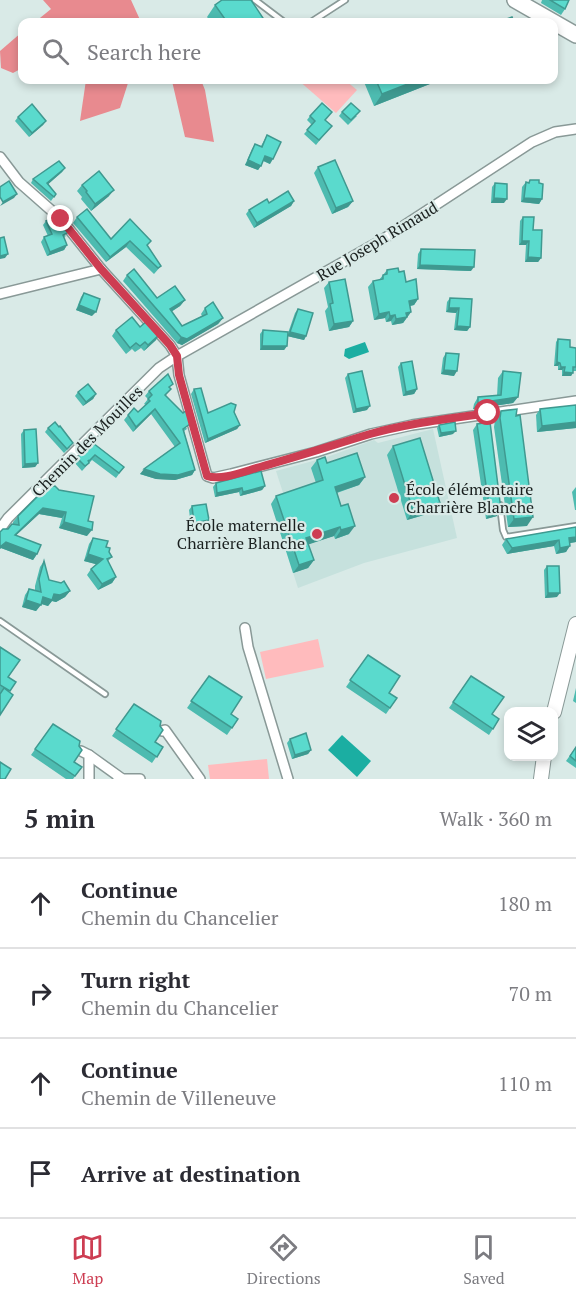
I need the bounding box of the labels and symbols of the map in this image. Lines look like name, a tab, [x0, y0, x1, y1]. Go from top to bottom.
street label: Rue Joseph Rimaud	[312, 196, 442, 286]
route end	[47, 205, 73, 231]
street label: Chemin des Mouilles	[27, 381, 147, 501]
route start	[474, 399, 500, 425]
place label: École élémentaire Charrière Blanche	[406, 478, 534, 518]
marker: École élémentaire Charrière Blanche	[387, 491, 401, 505]
place label: École maternelle Charrière Blanche	[177, 514, 305, 554]
marker: École maternelle Charrière Blanche	[310, 527, 324, 541]

